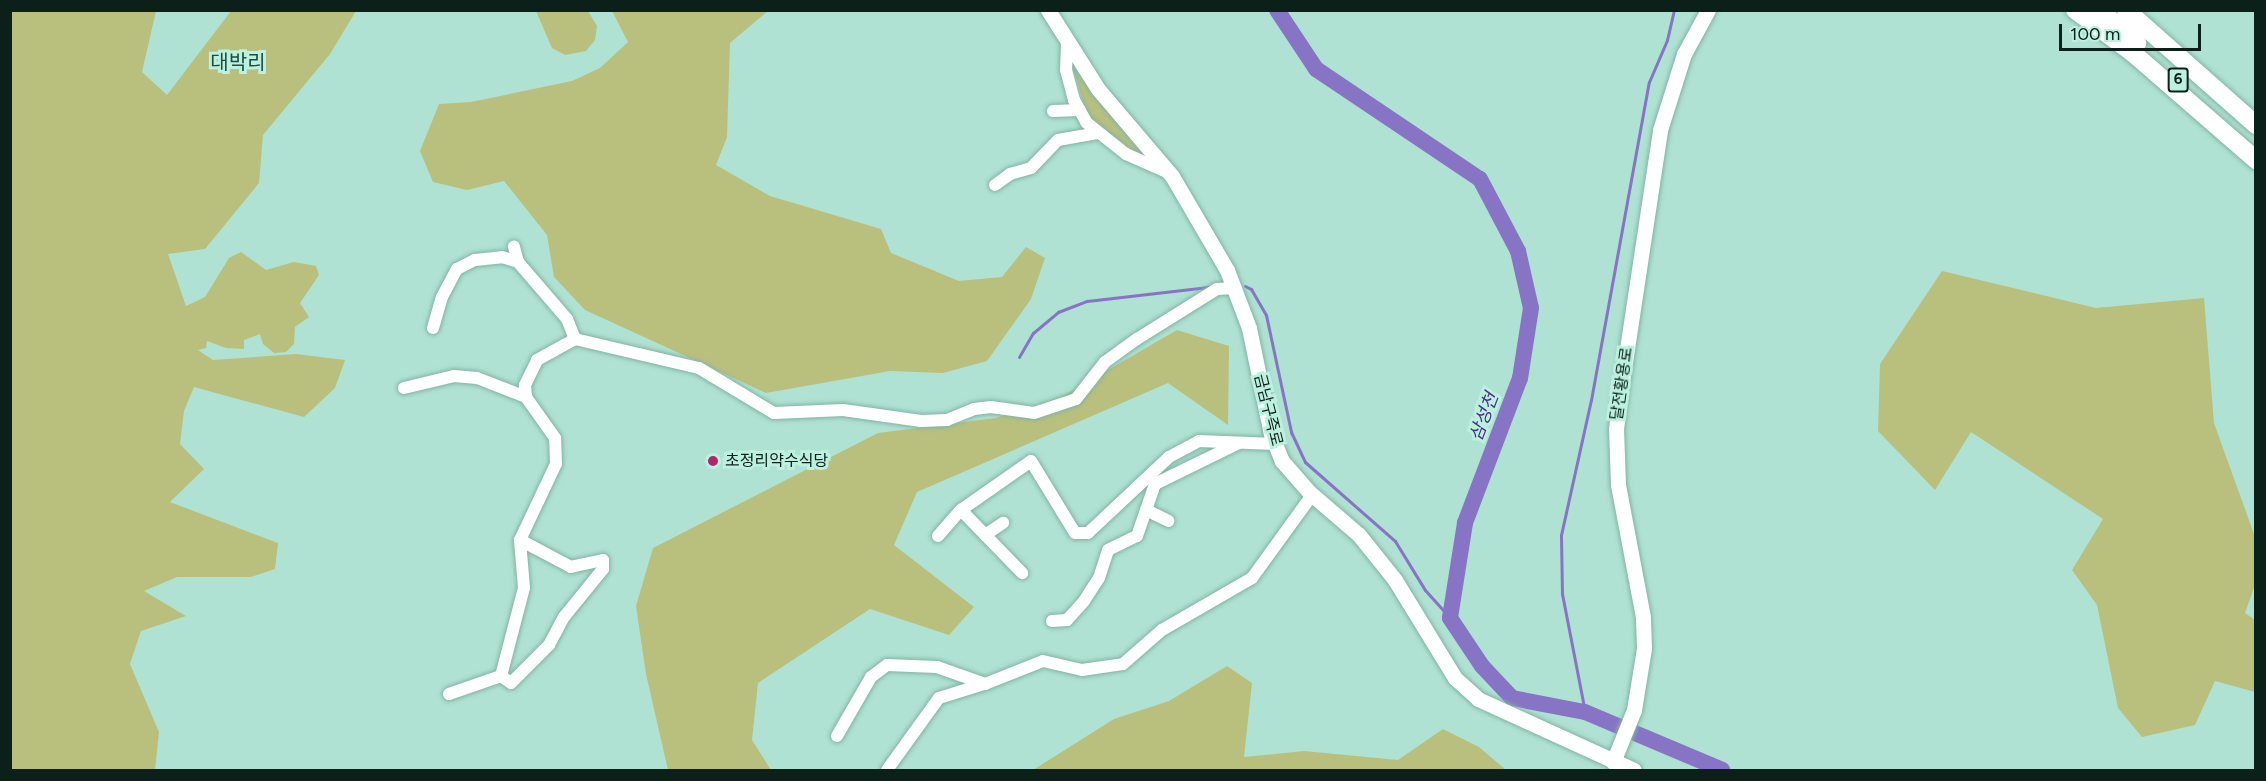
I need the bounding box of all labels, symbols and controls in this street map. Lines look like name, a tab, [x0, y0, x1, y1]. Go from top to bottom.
scale bar	[2062, 12, 2204, 50]
text: 100 m	[2070, 23, 2120, 45]
district label: 대박리	[210, 50, 266, 74]
road number: 6	[2168, 68, 2188, 92]
street label: 달전황용로	[1607, 346, 1637, 422]
street label: 금남구즉로	[1250, 372, 1286, 448]
water label: 삼성천	[1465, 390, 1503, 444]
place label: 초정리약수식당	[725, 451, 828, 471]
marker: 초정리약수식당	[706, 454, 720, 468]

